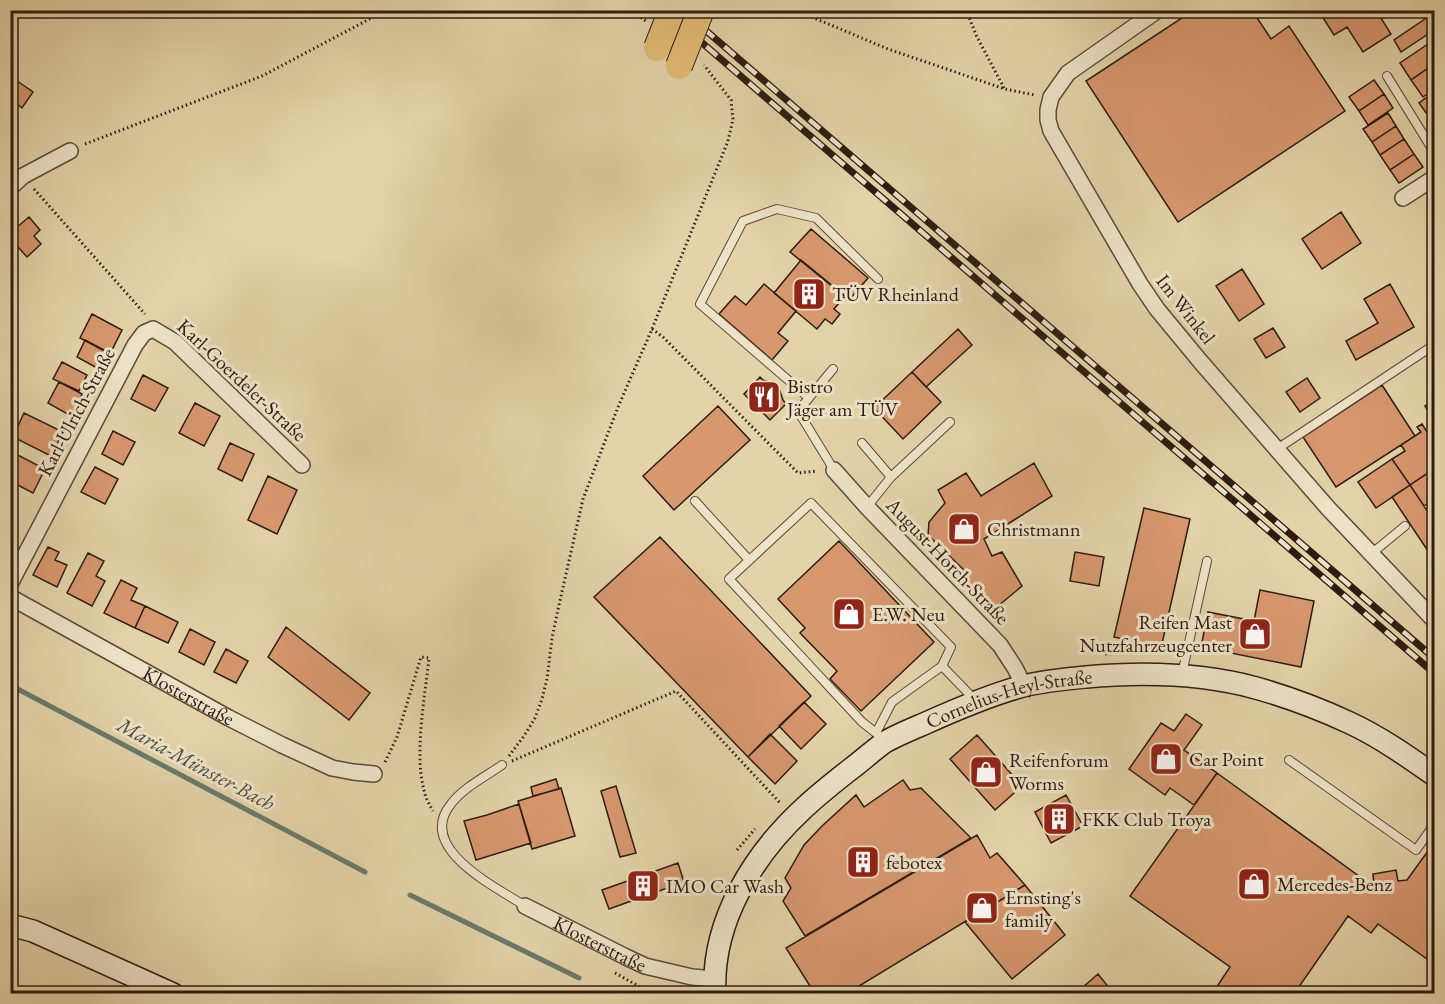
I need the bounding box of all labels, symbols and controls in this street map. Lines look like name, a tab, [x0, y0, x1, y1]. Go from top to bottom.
street label: Im Winkel	[1151, 269, 1222, 349]
building icon: TÜV Rheinland	[791, 276, 827, 312]
place label: TÜV Rheinland	[832, 281, 960, 307]
street label: Karl-Goerdeler-Straße	[172, 313, 313, 447]
street label: Karl-Ulrich-Straße	[31, 343, 121, 481]
place label: Bistro Jäger am TÜV	[785, 373, 899, 422]
restaurant icon: Bistro Jäger am TÜV	[746, 379, 782, 415]
street label: August-Horch-Straße	[880, 491, 1015, 630]
shop icon: Christmann	[946, 511, 982, 547]
place label: Christmann	[987, 516, 1081, 542]
shop icon: E.W. Neu	[831, 596, 867, 632]
place label: E.W. Neu	[872, 601, 945, 627]
place label: Reifen Mast Nutzfahrzeugcenter	[1080, 609, 1233, 658]
shop icon: Reifen Mast Nutzfahrzeugcenter	[1237, 616, 1273, 652]
street label: Klosterstraße	[138, 660, 239, 732]
street label: Cornelius-Heyl-Straße	[922, 664, 1093, 734]
water label: Maria-Münster-Bach	[111, 710, 280, 816]
shop icon: Car Point	[1148, 741, 1184, 777]
place label: Car Point	[1189, 746, 1264, 772]
place label: Reifenforum Worms	[1009, 747, 1109, 796]
shop icon: Reifenforum Worms	[968, 754, 1004, 790]
building icon: FKK Club Troya	[1041, 801, 1077, 837]
place label: FKK Club Troya	[1082, 806, 1211, 832]
building icon: febotex	[845, 844, 881, 880]
place label: febotex	[886, 849, 943, 875]
shop icon: Mercedes-Benz	[1236, 866, 1272, 902]
building icon: IMO Car Wash	[625, 868, 661, 904]
place label: Mercedes-Benz	[1277, 871, 1392, 897]
place label: IMO Car Wash	[666, 873, 784, 899]
place label: Ernsting's family	[1005, 884, 1081, 933]
shop icon: Ernsting's family	[964, 890, 1000, 926]
street label: Klosterstraße	[549, 910, 651, 978]

